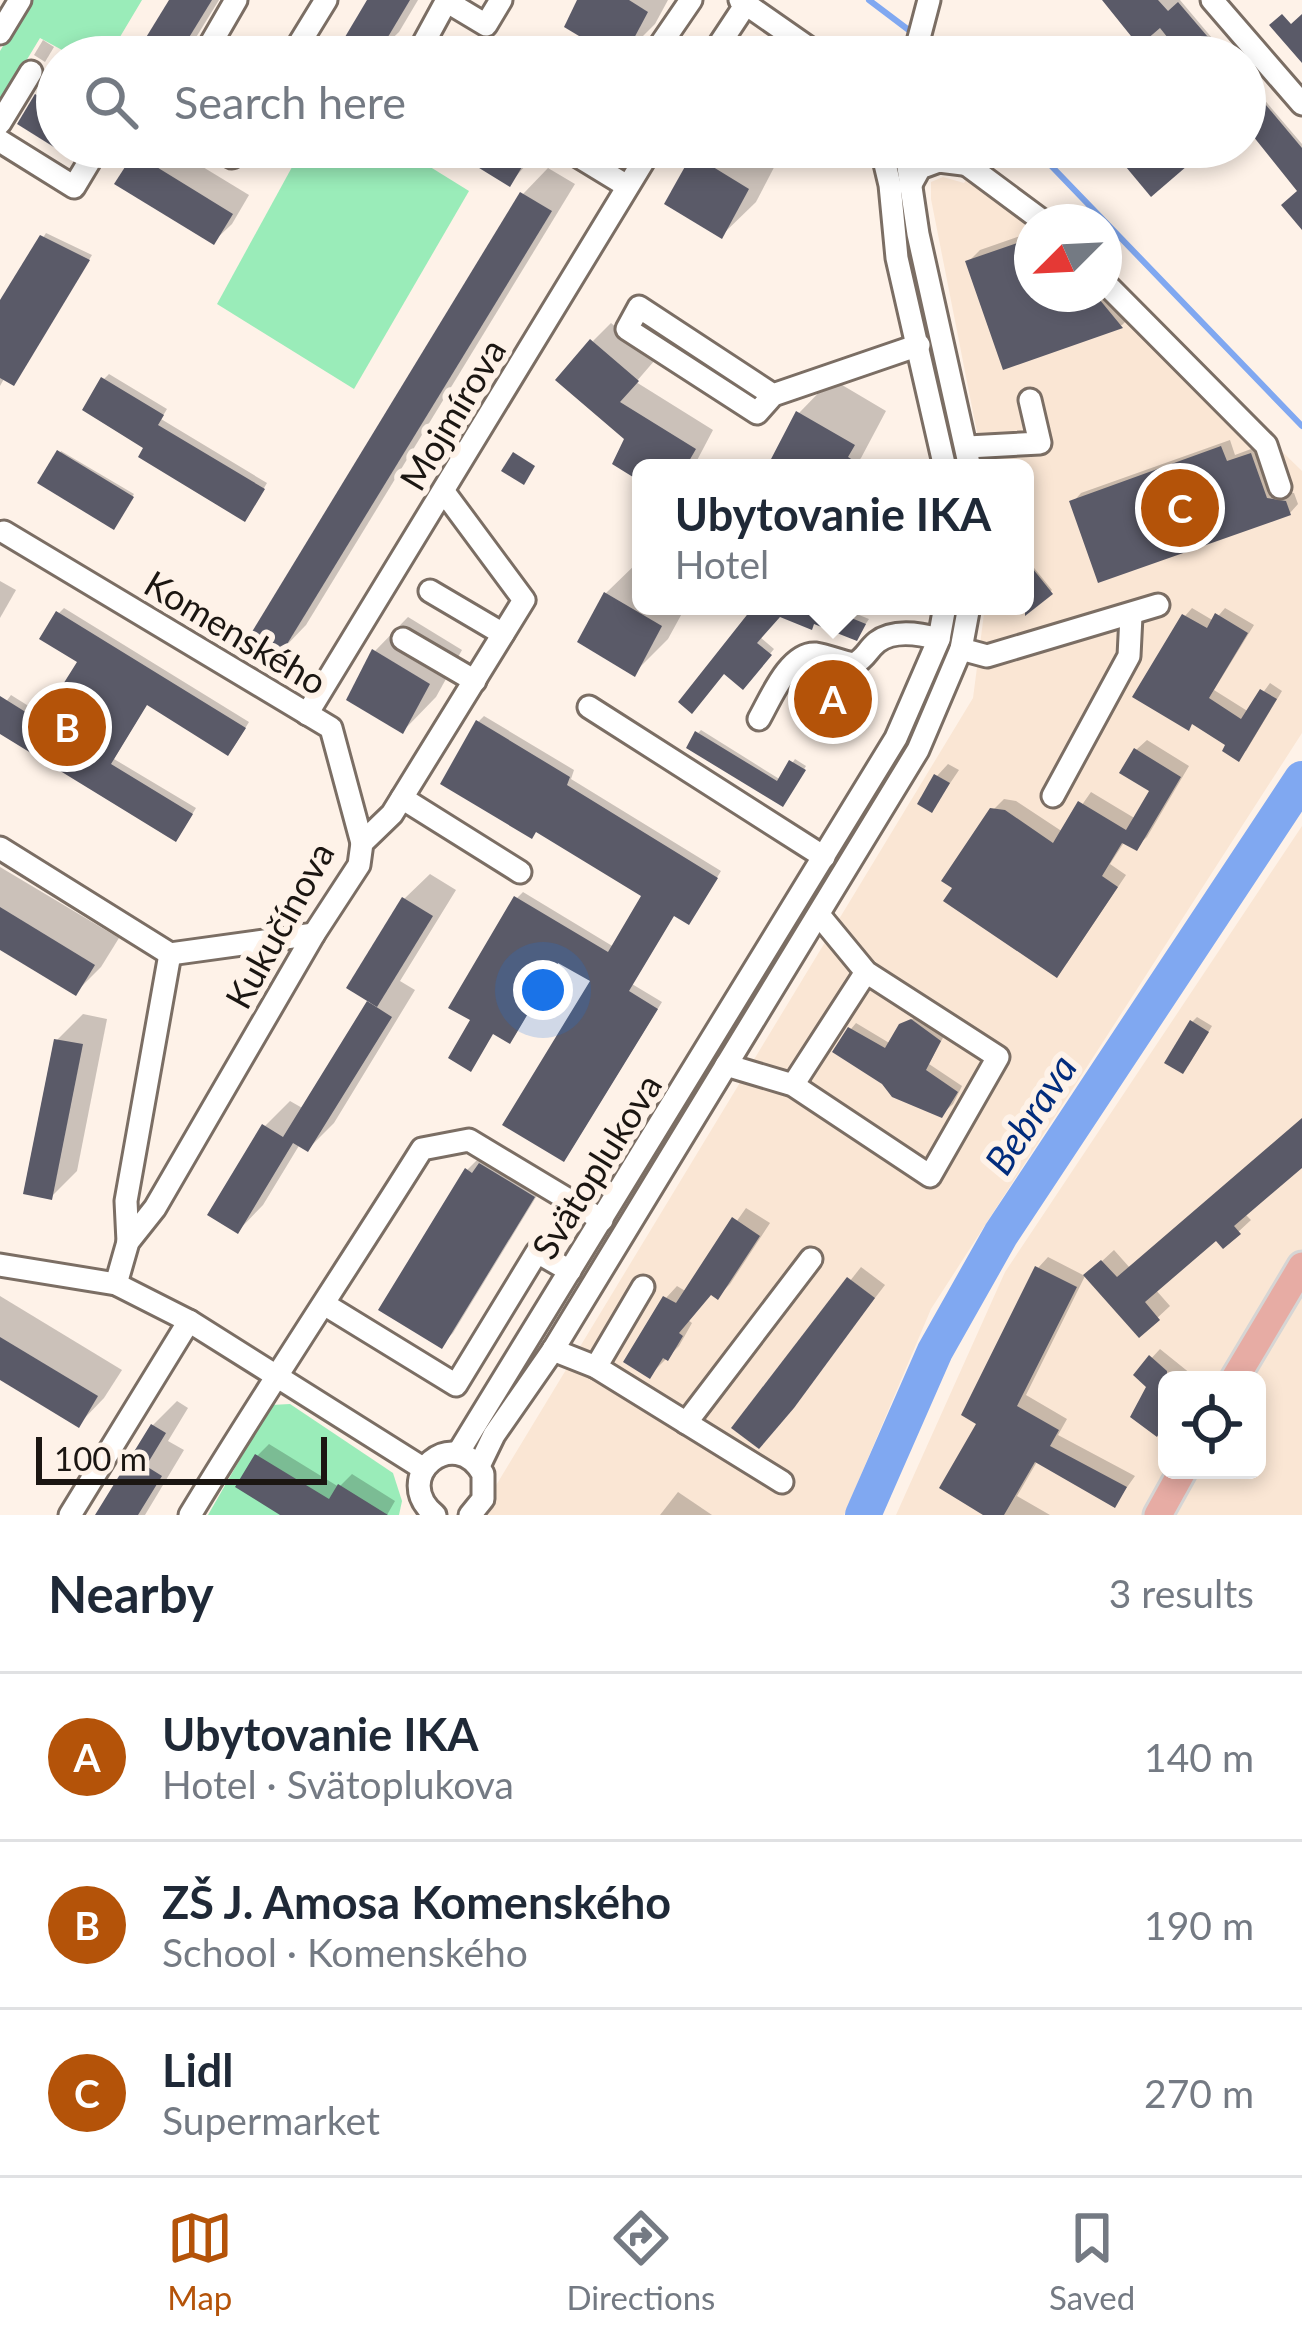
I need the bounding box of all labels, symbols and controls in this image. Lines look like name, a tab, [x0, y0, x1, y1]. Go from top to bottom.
search box	[36, 36, 1266, 168]
icon: search	[78, 69, 144, 135]
text: Search here	[174, 75, 406, 129]
north arrow	[1014, 204, 1122, 312]
street label: Mojmírova	[390, 330, 514, 498]
popup	[632, 459, 1034, 615]
pin: C	[1141, 463, 1219, 553]
text: Ubytovanie IKA	[675, 487, 991, 541]
text: Hotel	[675, 541, 769, 587]
street label: Komenského	[137, 561, 335, 703]
pin: A	[794, 654, 872, 744]
pin: B	[28, 682, 106, 772]
street label: Kukučínova	[215, 834, 343, 1016]
your location	[513, 960, 573, 1020]
water label: Bebrava	[975, 1046, 1085, 1182]
street label: Svätoplukova	[522, 1065, 670, 1267]
map controls	[1158, 1371, 1266, 1479]
button: locate	[1158, 1371, 1266, 1479]
scale bar	[36, 1431, 327, 1484]
text: 100 m	[54, 1438, 147, 1478]
text: Nearby	[48, 1563, 214, 1624]
text: 3 results	[1109, 1570, 1254, 1616]
text: Ubytovanie IKA	[162, 1707, 479, 1761]
text: A	[73, 1734, 101, 1780]
text: 140 m	[1144, 1734, 1254, 1780]
text: Hotel · Svätoplukova	[162, 1761, 514, 1807]
text: ZŠ J. Amosa Komenského	[162, 1875, 671, 1929]
text: B	[74, 1902, 100, 1948]
text: 190 m	[1144, 1902, 1254, 1948]
text: School · Komenského	[162, 1929, 528, 1975]
text: Lidl	[162, 2043, 234, 2097]
text: C	[74, 2070, 100, 2116]
text: 270 m	[1144, 2070, 1254, 2116]
text: Supermarket	[162, 2097, 380, 2143]
tab: Map	[167, 2205, 233, 2317]
tab: Directions	[566, 2205, 715, 2317]
tab: Saved	[1049, 2205, 1135, 2317]

